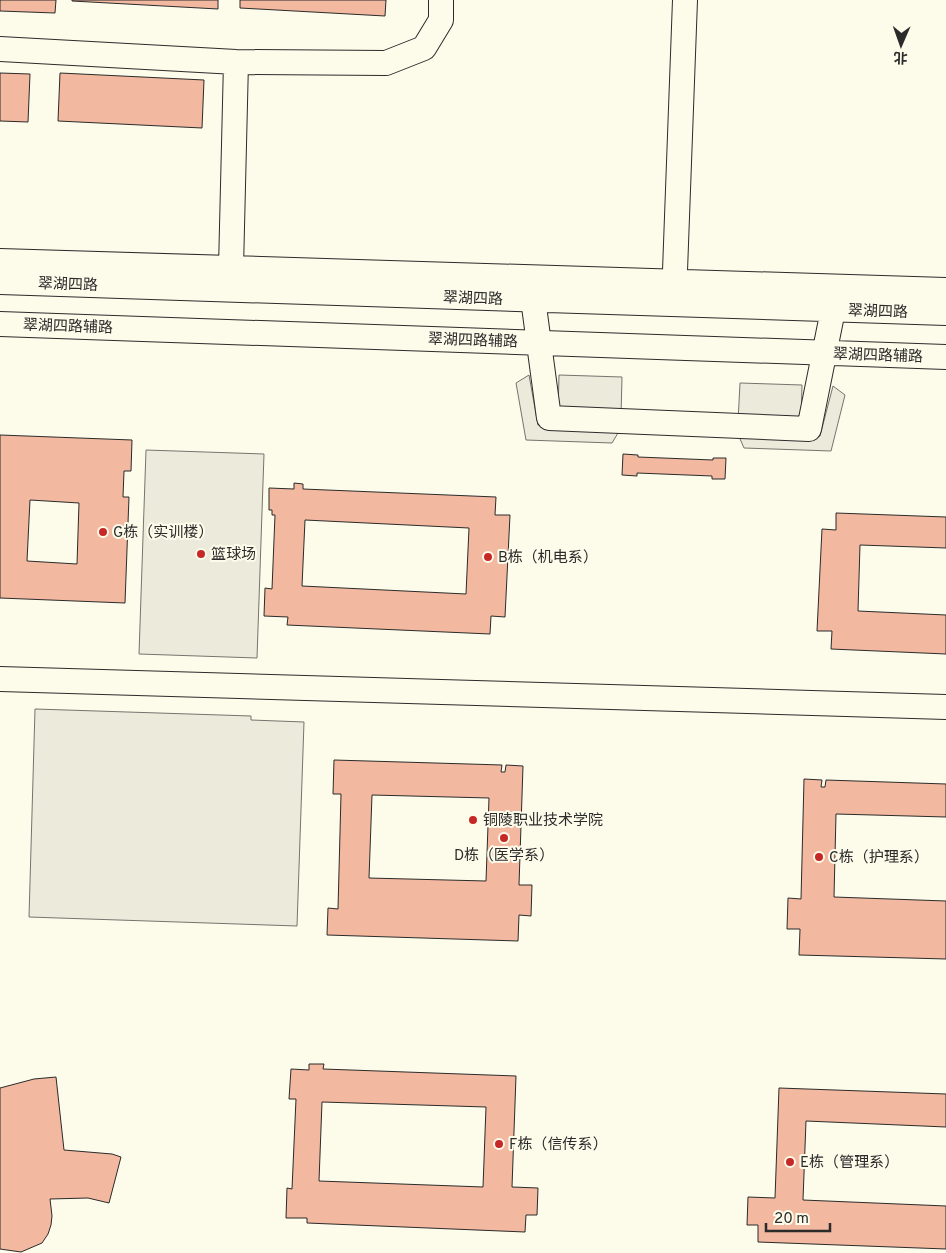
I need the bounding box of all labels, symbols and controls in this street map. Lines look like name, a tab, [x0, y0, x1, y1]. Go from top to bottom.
north arrow	[876, 20, 926, 70]
text: 北	[893, 48, 908, 65]
street label: 翠湖四路	[38, 275, 98, 296]
street label: 翠湖四路	[443, 289, 503, 310]
street label: 翠湖四路	[848, 302, 908, 323]
street label: 翠湖四路辅路	[23, 316, 113, 339]
street label: 翠湖四路辅路	[428, 330, 518, 353]
street label: 翠湖四路辅路	[833, 345, 923, 368]
place label: G栋（实训楼）	[113, 523, 213, 543]
marker: G栋（实训楼）	[97, 526, 109, 538]
place label: 篮球场	[211, 546, 256, 565]
marker: 篮球场	[195, 548, 207, 560]
place label: B栋（机电系）	[498, 548, 598, 568]
marker: B栋（机电系）	[482, 551, 494, 563]
place label: 铜陵职业技术学院	[483, 812, 603, 831]
marker: 铜陵职业技术学院	[467, 814, 479, 826]
marker: D栋（医学系）	[498, 832, 510, 844]
place label: D栋（医学系）	[454, 846, 554, 866]
place label: C栋（护理系）	[829, 848, 929, 868]
marker: C栋（护理系）	[813, 851, 825, 863]
place label: F栋（信传系）	[509, 1135, 607, 1155]
marker: F栋（信传系）	[493, 1138, 505, 1150]
place label: E栋（管理系）	[800, 1153, 899, 1173]
marker: E栋（管理系）	[784, 1156, 796, 1168]
scale bar	[766, 1200, 830, 1232]
text: 20 m	[774, 1210, 809, 1229]

